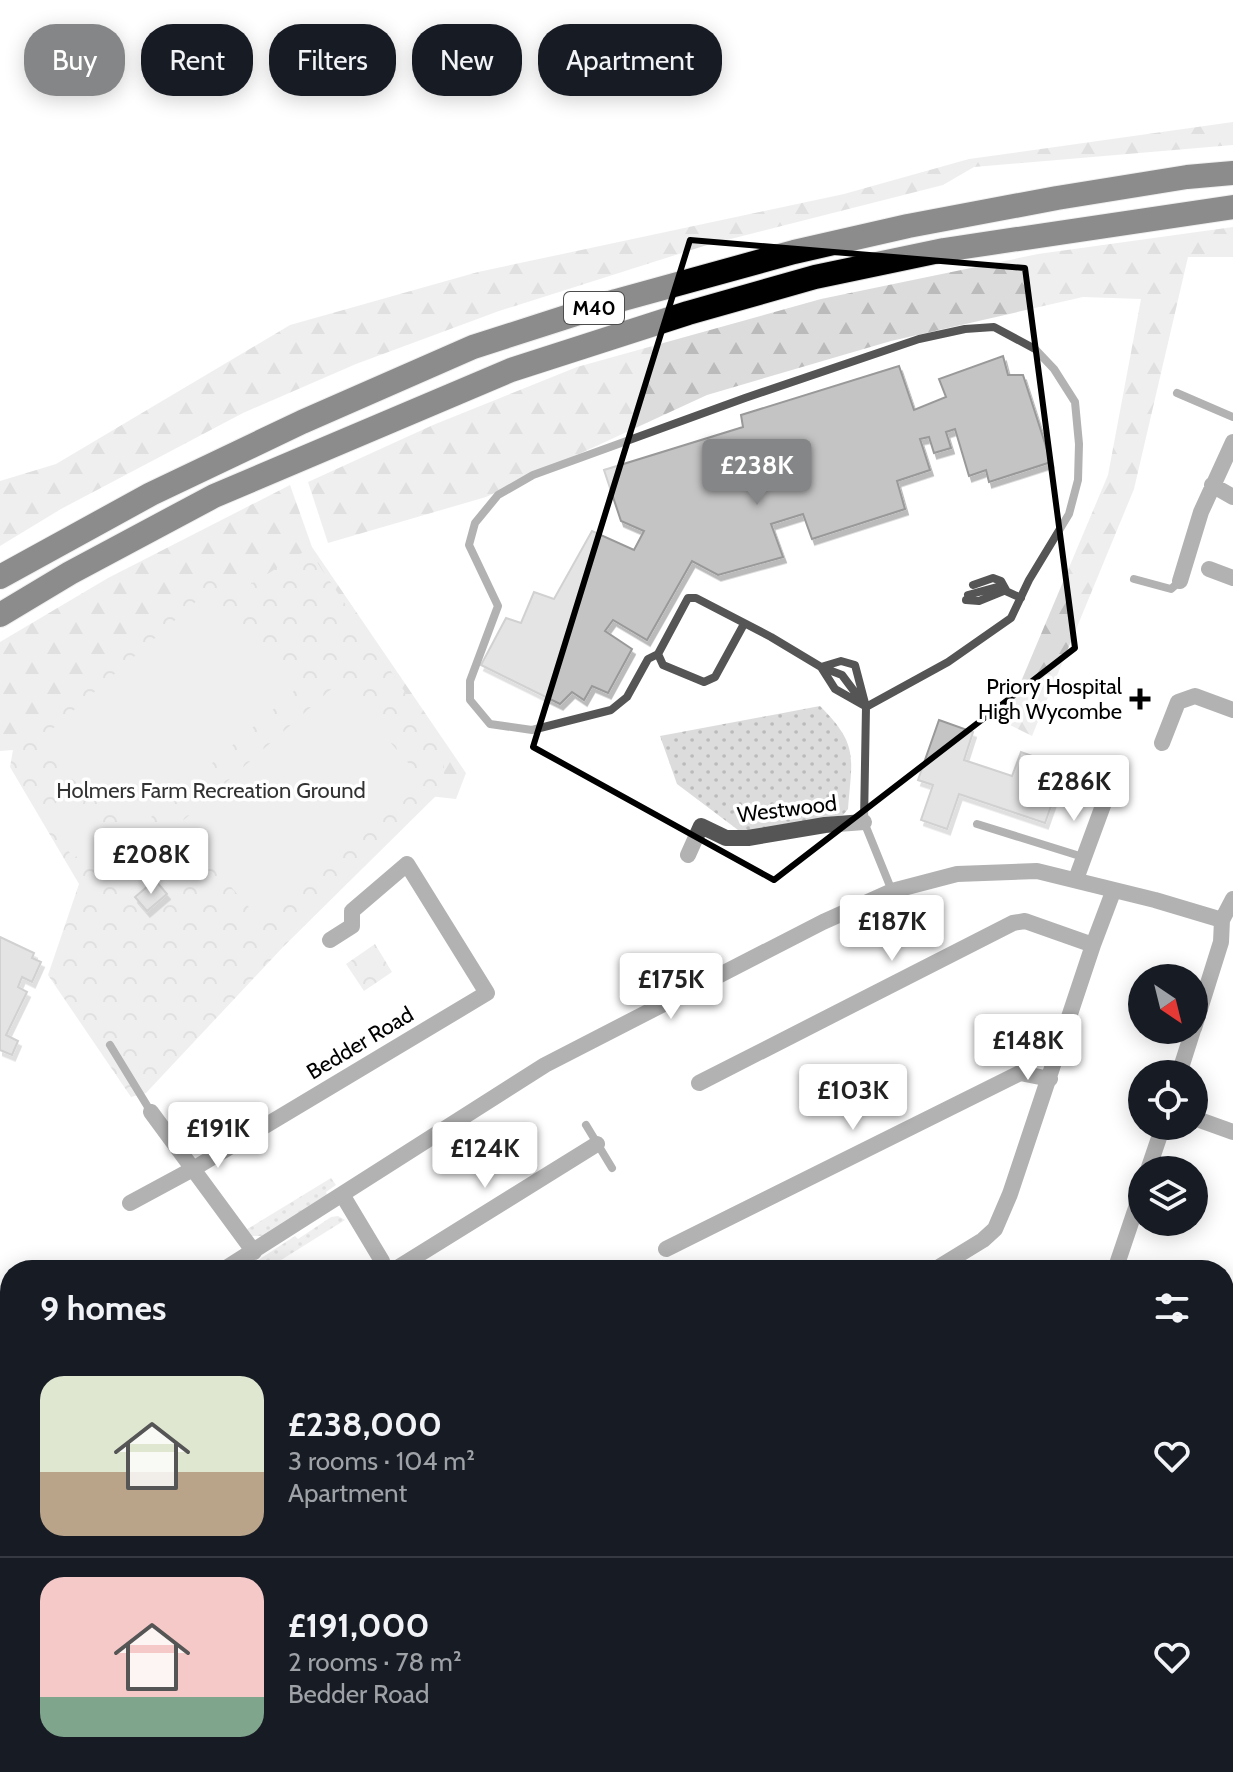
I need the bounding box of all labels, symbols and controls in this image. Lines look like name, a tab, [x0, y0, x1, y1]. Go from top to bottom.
chip: Buy	[24, 24, 125, 96]
chip: Rent	[141, 24, 253, 96]
chip: Filters	[269, 24, 396, 96]
chip: New	[412, 24, 522, 96]
chip: Apartment	[538, 24, 722, 96]
road number: M40	[564, 292, 624, 324]
pin: £238K	[701, 439, 813, 507]
text: £238K	[720, 449, 794, 481]
place label: Priory Hospital High Wycombe	[978, 673, 1123, 725]
marker: Priory Hospital High Wycombe	[1129, 688, 1151, 710]
pin: £286K	[1018, 755, 1130, 823]
text: £286K	[1037, 765, 1111, 797]
park label: Holmers Farm Recreation Ground	[56, 777, 366, 804]
street label: Westwood	[736, 790, 838, 828]
pin: £208K	[95, 828, 207, 896]
text: £208K	[112, 838, 190, 870]
pin: £187K	[836, 895, 948, 963]
text: £187K	[858, 905, 926, 937]
pin: £175K	[615, 953, 727, 1021]
text: £175K	[638, 963, 704, 995]
north arrow	[1128, 964, 1208, 1044]
map controls	[1128, 964, 1208, 1236]
street label: Bedder Road	[302, 1001, 418, 1085]
pin: £148K	[972, 1014, 1084, 1082]
text: £148K	[992, 1024, 1064, 1056]
button: locate	[1128, 1060, 1208, 1140]
pin: £103K	[797, 1064, 909, 1132]
text: £103K	[817, 1074, 889, 1106]
pin: £191K	[162, 1102, 274, 1170]
text: £191K	[186, 1112, 250, 1144]
pin: £124K	[429, 1122, 541, 1190]
text: £124K	[450, 1132, 520, 1164]
button: layers	[1128, 1156, 1208, 1236]
icon: filters	[1150, 1286, 1194, 1330]
text: 9 homes	[40, 1287, 166, 1329]
text: £238,000	[288, 1403, 442, 1445]
icon: home	[104, 1408, 200, 1504]
icon: heart	[1150, 1434, 1194, 1478]
text: 3 rooms · 104 m²	[288, 1445, 475, 1477]
text: Apartment	[288, 1477, 407, 1509]
text: £191,000	[288, 1604, 429, 1646]
icon: home	[104, 1609, 200, 1705]
icon: heart	[1150, 1635, 1194, 1679]
text: 2 rooms · 78 m²	[288, 1646, 462, 1678]
text: Bedder Road	[288, 1678, 429, 1710]

